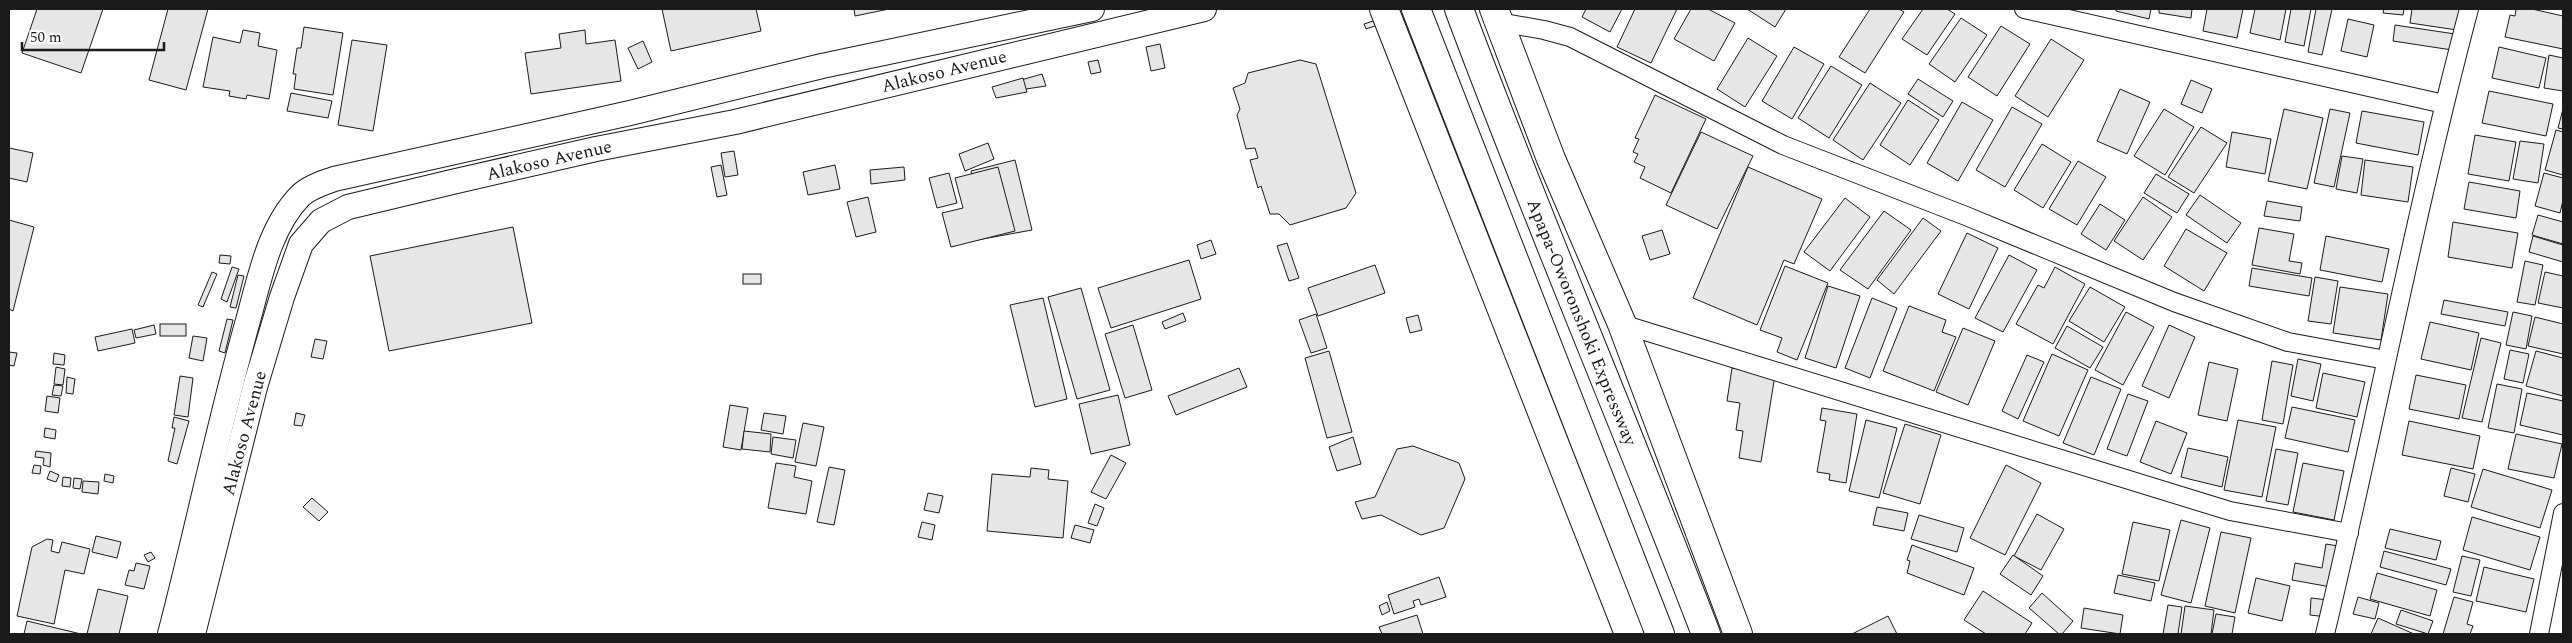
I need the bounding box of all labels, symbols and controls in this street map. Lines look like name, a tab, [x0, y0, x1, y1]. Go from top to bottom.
scale bar	[22, 20, 165, 52]
text: 50 m	[30, 26, 62, 49]
street label: Alakoso Avenue	[879, 43, 1010, 100]
street label: Alakoso Avenue	[484, 133, 615, 188]
street label: Apapa-Oworonshoki Expressway	[1519, 195, 1644, 451]
street label: Alakoso Avenue	[215, 368, 274, 499]

